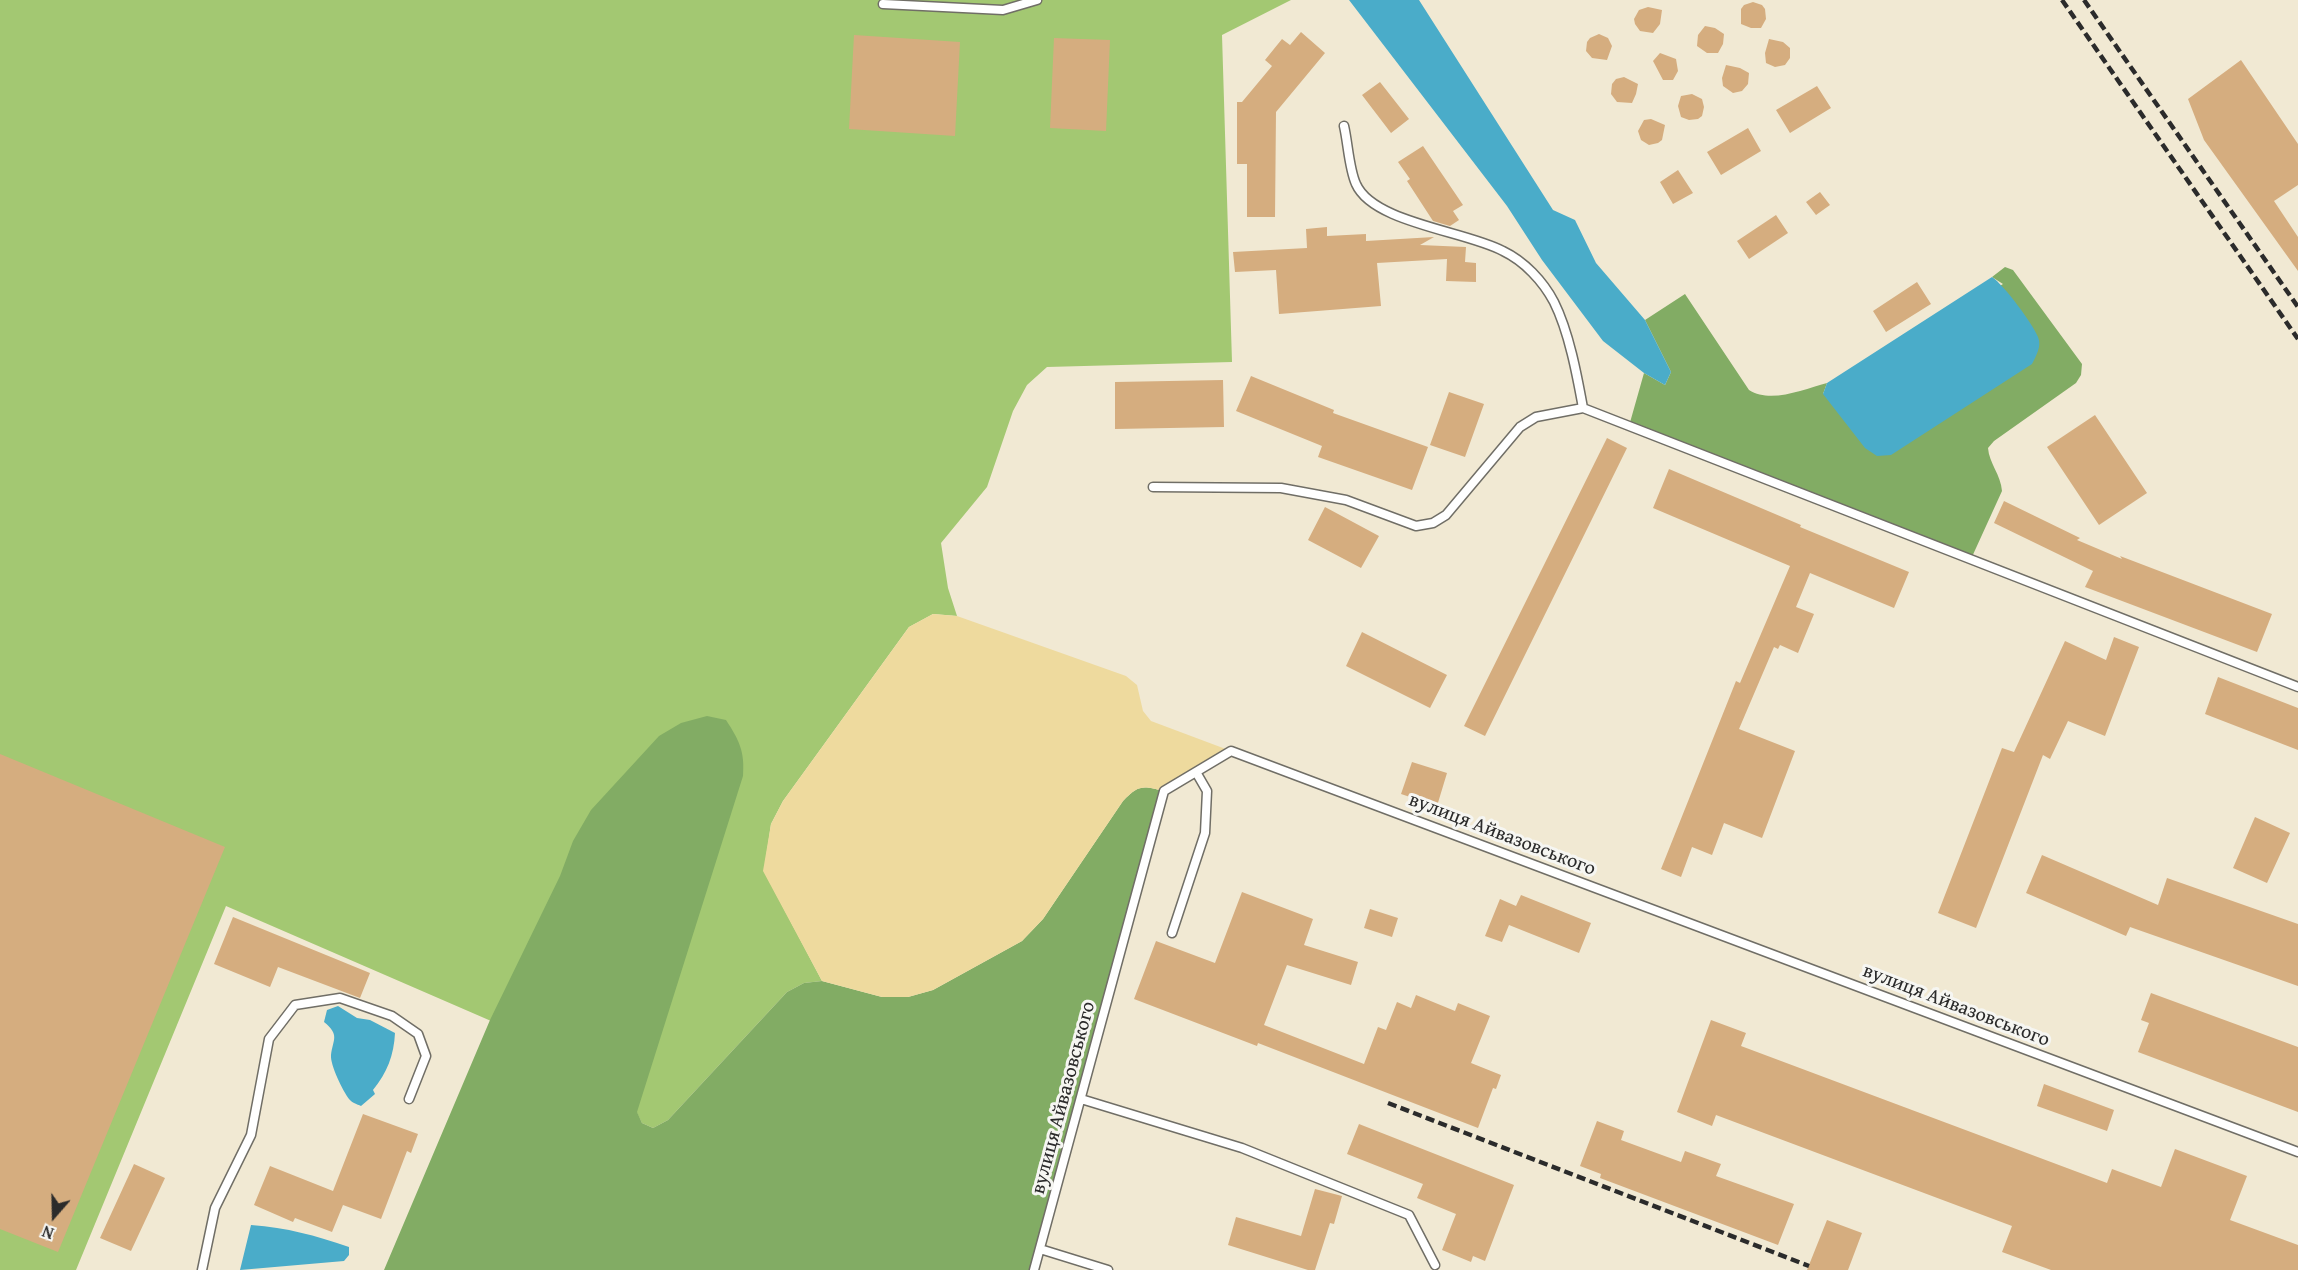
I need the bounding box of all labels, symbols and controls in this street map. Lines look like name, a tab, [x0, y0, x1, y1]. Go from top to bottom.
street label: вулиця Айвазовського	[1405, 788, 1599, 882]
street label: вулиця Айвазовського	[1859, 959, 2053, 1053]
street label: вулиця Айвазовського	[1027, 999, 1101, 1197]
north arrow	[24, 1186, 84, 1246]
text: N	[39, 1220, 57, 1246]

